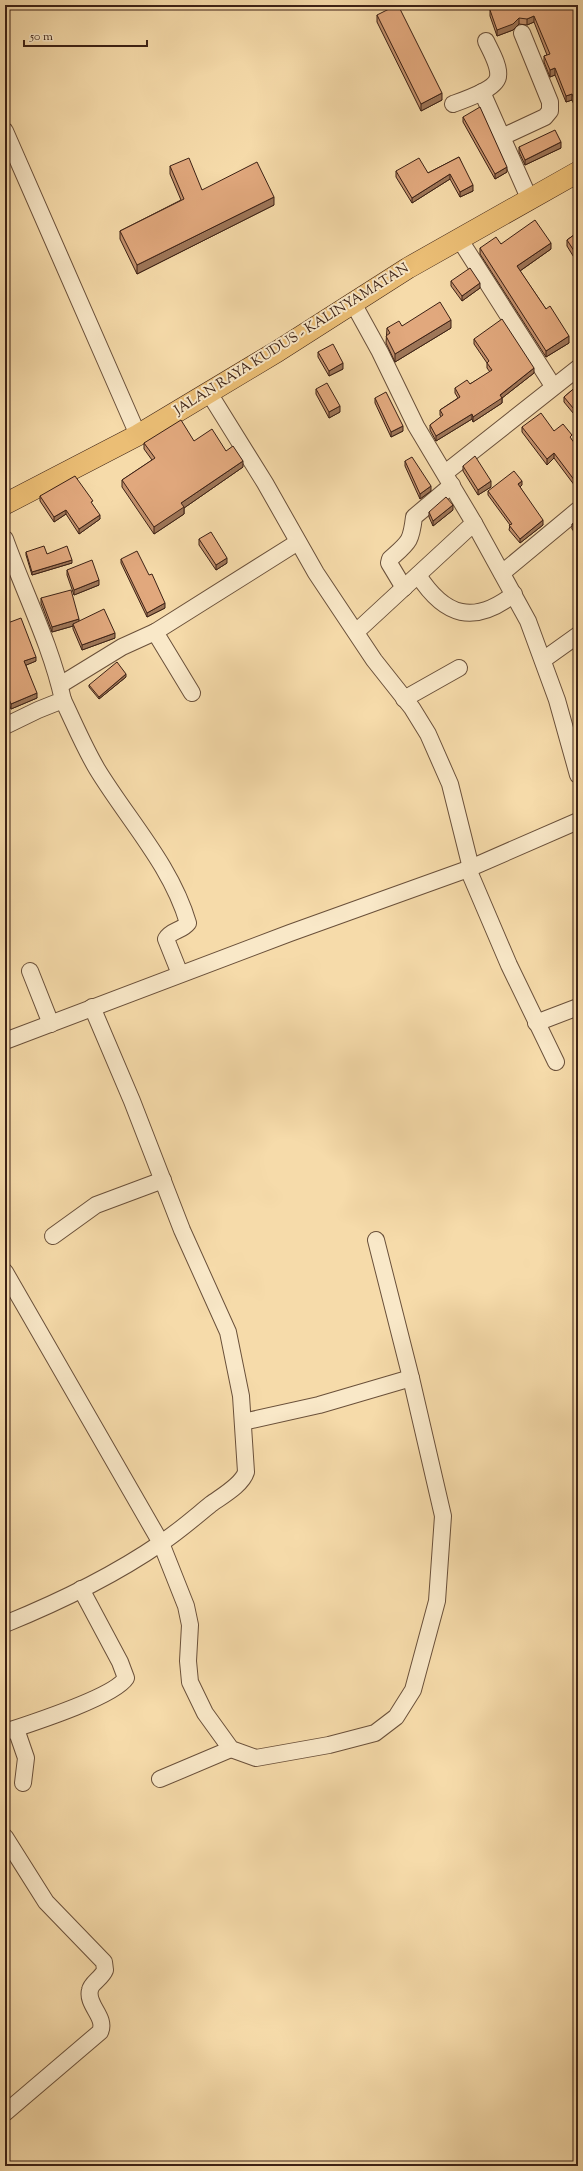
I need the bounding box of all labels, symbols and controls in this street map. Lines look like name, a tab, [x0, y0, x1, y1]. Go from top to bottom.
scale bar	[24, 22, 147, 48]
text: 50 m	[29, 28, 53, 46]
street label: JALAN RAYA KUDUS - KALINYAMATAN	[170, 259, 413, 421]

